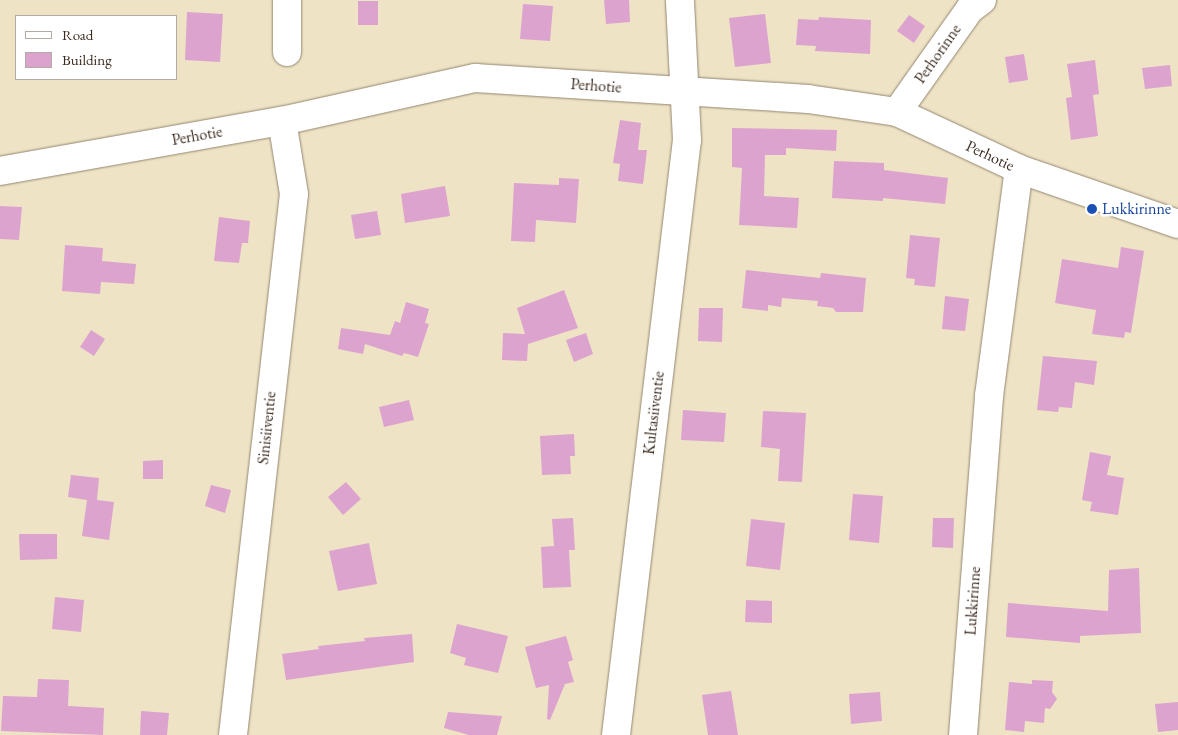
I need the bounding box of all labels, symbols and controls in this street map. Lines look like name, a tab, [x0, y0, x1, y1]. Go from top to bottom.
legend	[15, 15, 178, 80]
street label: Perhorinne	[911, 21, 965, 87]
text: Road	[62, 25, 93, 44]
text: Building	[62, 50, 112, 69]
street label: Perhotie	[570, 75, 622, 97]
street label: Perhotie	[170, 122, 224, 150]
street label: Perhotie	[963, 137, 1017, 175]
place label: Lukkirinne	[1102, 199, 1171, 219]
marker: Lukkirinne	[1086, 203, 1098, 215]
street label: Kultasiiventie	[639, 370, 669, 456]
street label: Sinisiiventie	[254, 391, 280, 465]
street label: Lukkirinne	[961, 566, 985, 636]

